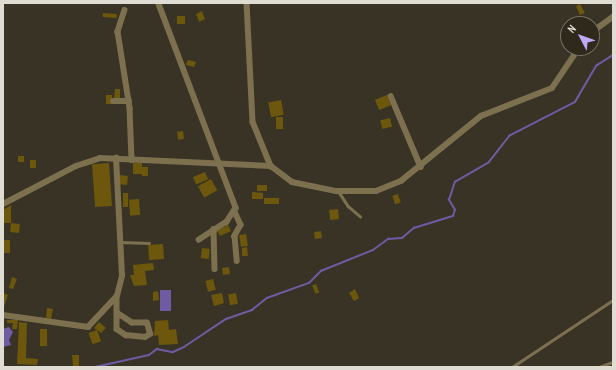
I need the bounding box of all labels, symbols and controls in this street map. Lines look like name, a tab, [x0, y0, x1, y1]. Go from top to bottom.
north arrow	[560, 16, 600, 56]
text: N	[564, 22, 579, 36]

